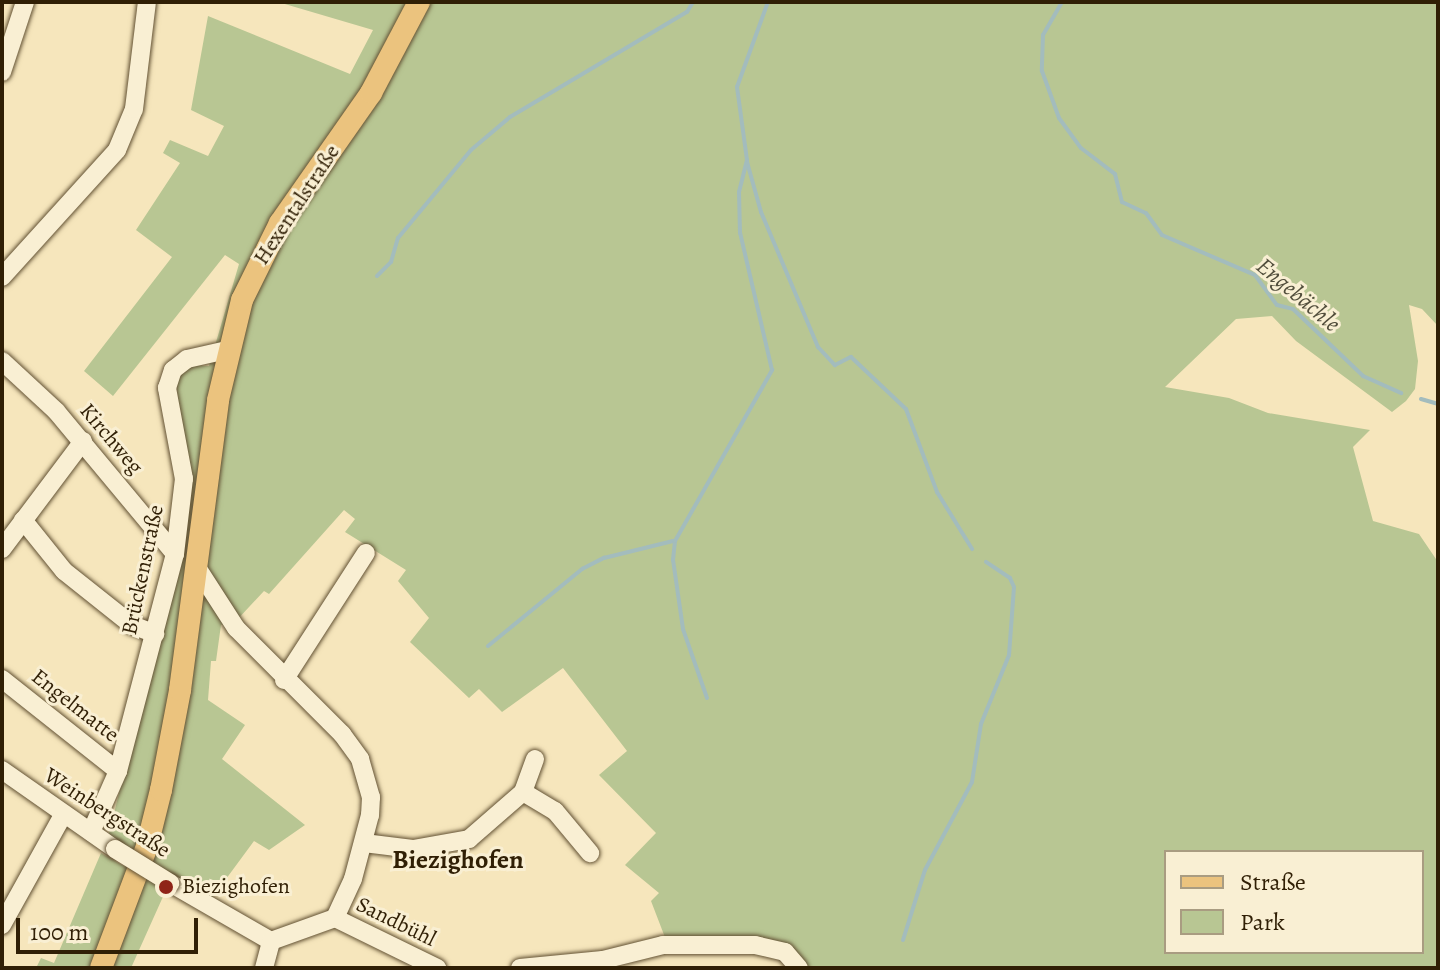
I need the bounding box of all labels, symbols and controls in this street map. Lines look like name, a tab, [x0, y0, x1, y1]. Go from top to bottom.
street label: Hexentalstraße	[248, 140, 346, 270]
water label: Engebächle	[1250, 252, 1346, 338]
street label: Kirchweg	[74, 398, 148, 480]
street label: Brückenstraße	[116, 503, 170, 637]
street label: Engelmatte	[26, 664, 124, 748]
street label: Weinbergstraße	[39, 762, 175, 864]
district label: Biezighofen	[392, 844, 524, 876]
legend	[1164, 850, 1424, 954]
text: Straße	[1240, 866, 1306, 898]
place label: Biezighofen	[182, 874, 290, 900]
marker: Biezighofen	[157, 878, 175, 896]
street label: Sandbühl	[352, 891, 440, 953]
scale bar	[20, 902, 202, 952]
text: Park	[1240, 906, 1285, 938]
text: 100 m	[30, 916, 89, 948]

